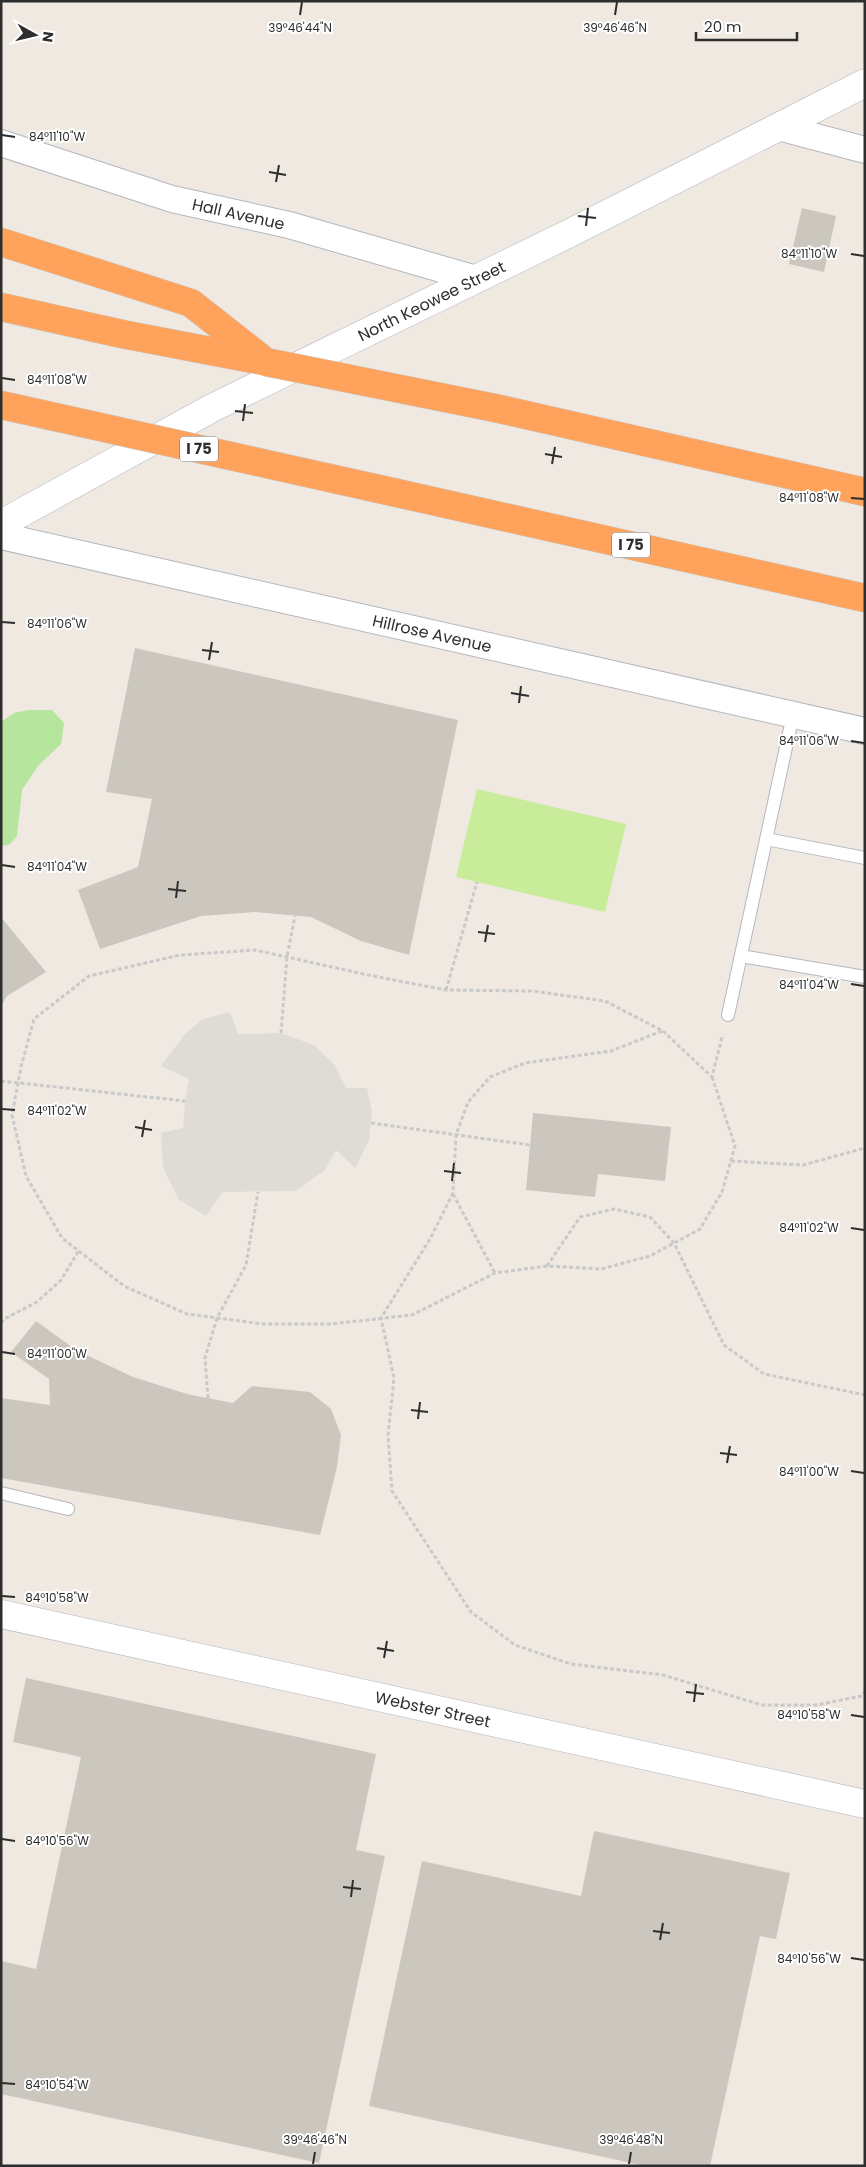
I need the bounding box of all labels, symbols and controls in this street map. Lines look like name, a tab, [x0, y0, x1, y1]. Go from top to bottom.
north arrow	[10, 10, 60, 60]
scale bar	[696, 10, 797, 42]
text: 20 m	[704, 16, 742, 37]
text: 39°46'44"N	[268, 19, 332, 36]
text: 39°46'46"N	[583, 19, 647, 36]
text: N	[37, 30, 59, 43]
text: 84°11'10"W	[29, 128, 85, 145]
street label: Hall Avenue	[190, 193, 287, 236]
text: 84°11'10"W	[781, 245, 837, 262]
street label: North Keowee Street	[354, 255, 509, 347]
text: 84°11'08"W	[27, 371, 87, 388]
road number: I 75	[180, 436, 218, 462]
text: 84°11'08"W	[779, 489, 839, 506]
road number: I 75	[612, 532, 650, 558]
street label: Hillrose Avenue	[370, 609, 494, 658]
text: 84°11'06"W	[27, 615, 87, 632]
text: 84°11'06"W	[779, 732, 839, 749]
text: 84°11'04"W	[27, 858, 87, 875]
text: 84°11'04"W	[779, 976, 839, 993]
text: 84°11'02"W	[27, 1102, 87, 1119]
text: 84°11'02"W	[779, 1219, 839, 1236]
text: 84°11'00"W	[27, 1345, 87, 1362]
text: 84°11'00"W	[779, 1463, 839, 1480]
text: 84°10'58"W	[25, 1589, 89, 1606]
street label: Webster Street	[373, 1686, 493, 1733]
text: 84°10'58"W	[777, 1706, 841, 1723]
text: 84°10'56"W	[25, 1832, 89, 1849]
text: 84°10'56"W	[777, 1950, 841, 1967]
text: 84°10'54"W	[25, 2076, 89, 2093]
text: 39°46'46"N	[283, 2131, 347, 2148]
text: 39°46'48"N	[599, 2131, 663, 2148]

